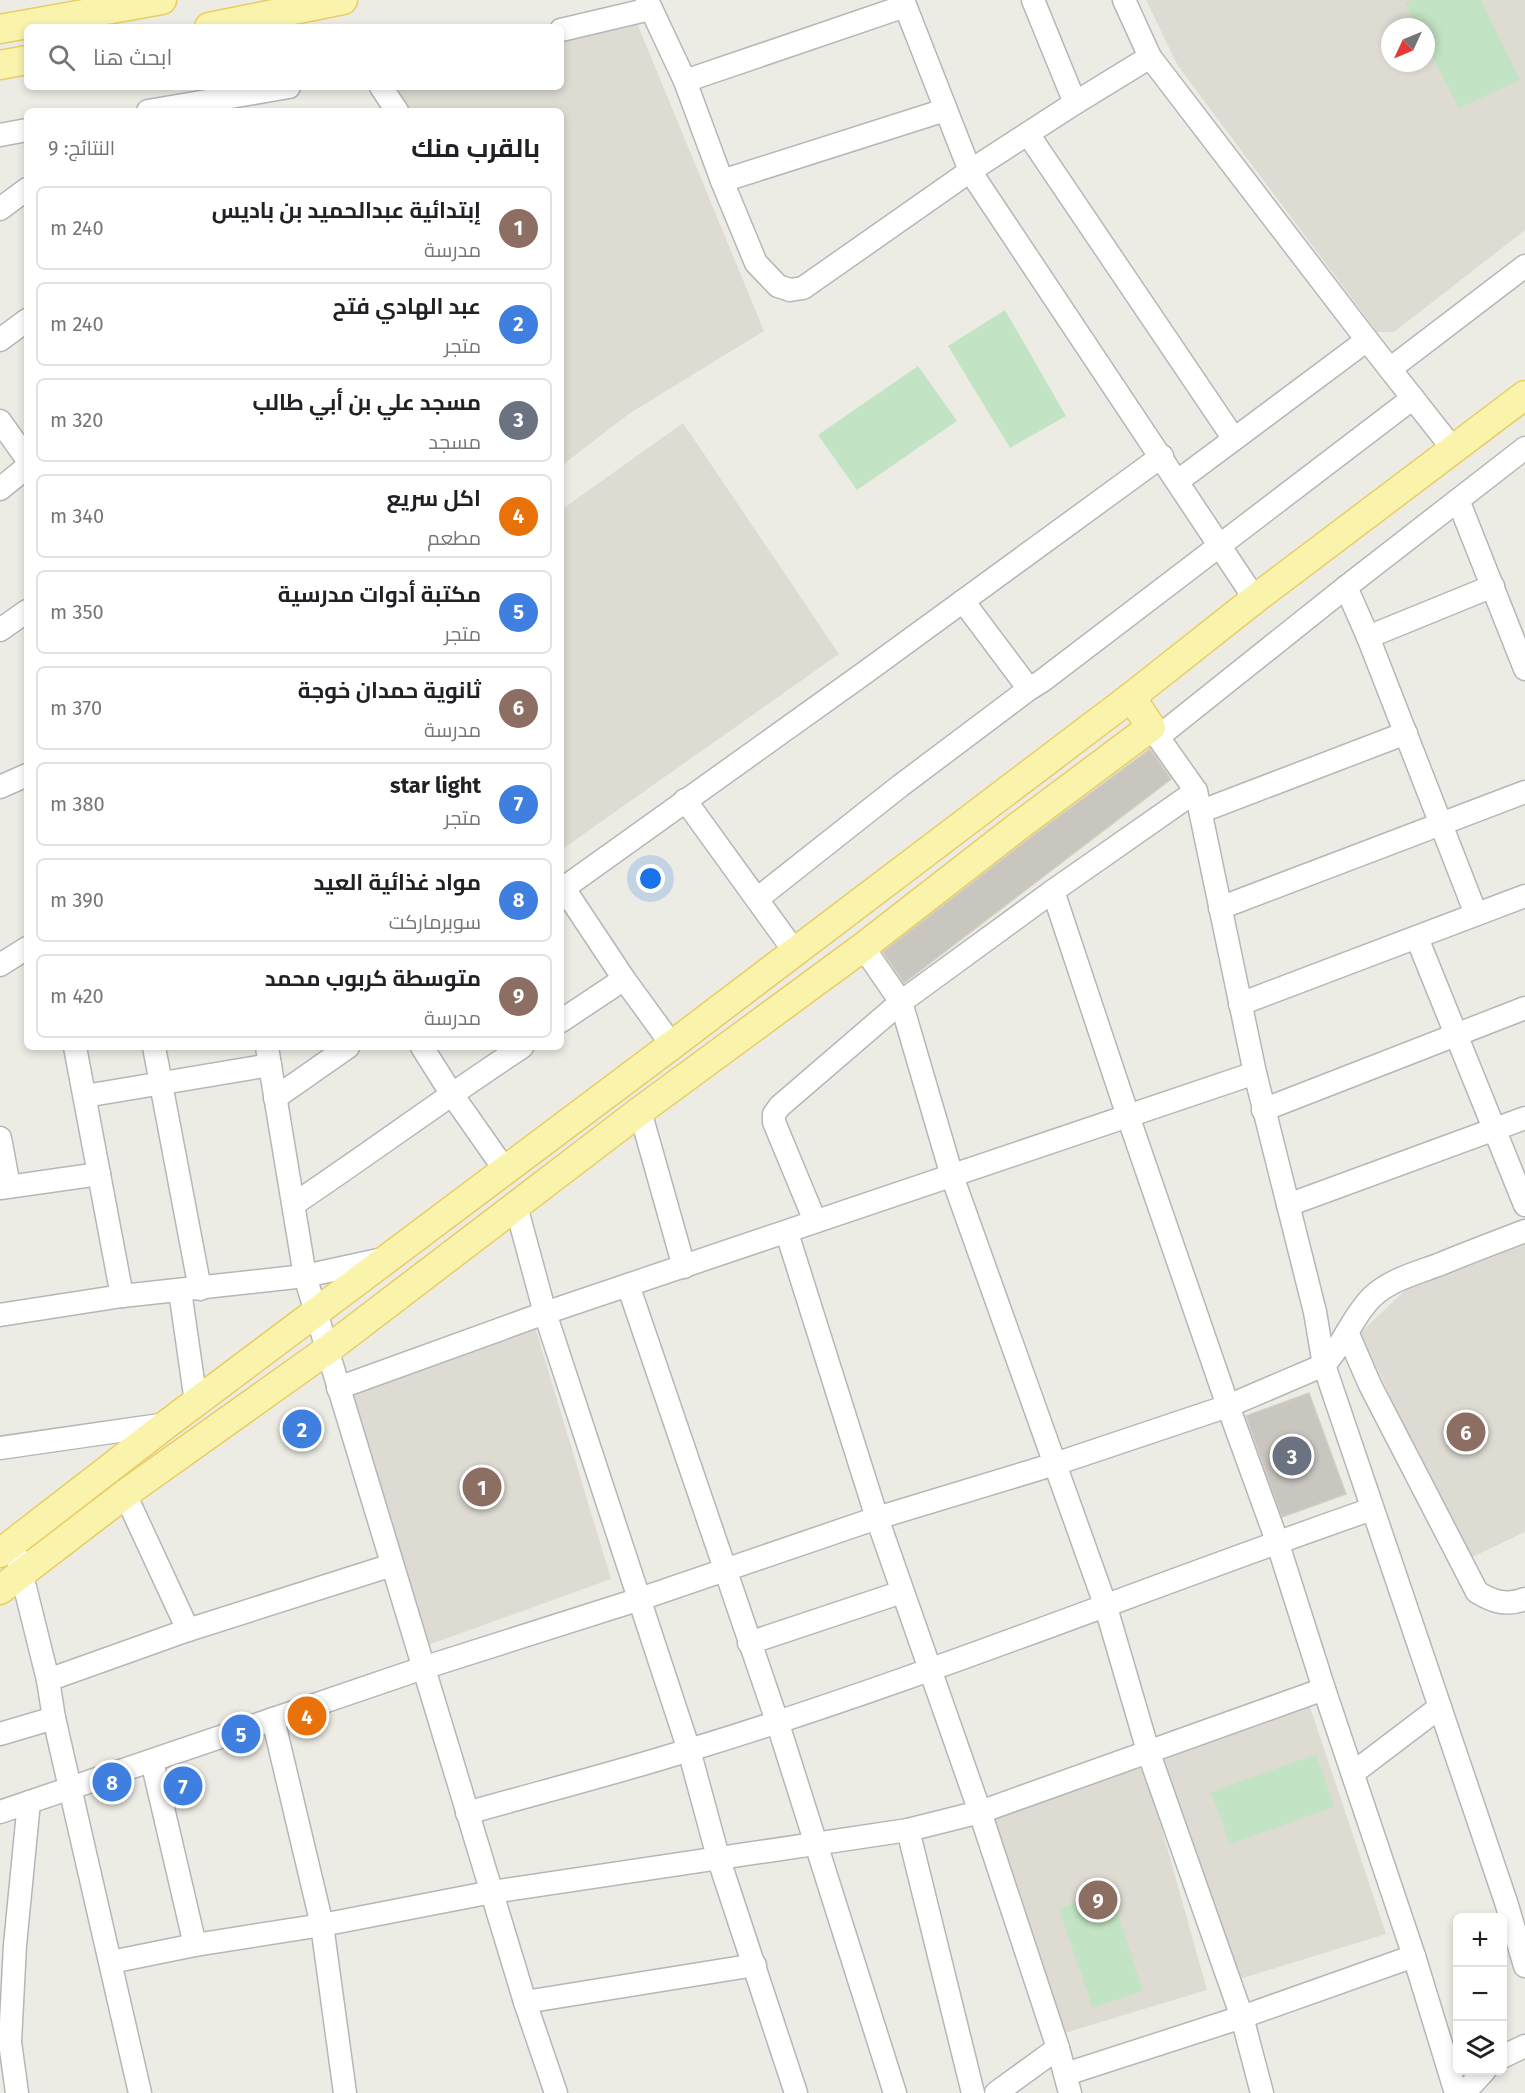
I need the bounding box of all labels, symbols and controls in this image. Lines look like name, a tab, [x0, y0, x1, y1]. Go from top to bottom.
north arrow	[1381, 18, 1435, 72]
search box	[24, 24, 564, 90]
icon: search	[45, 41, 78, 74]
text: ابحث هنا	[93, 44, 172, 71]
text: بالقرب منك	[411, 133, 540, 164]
text: النتائج: 9	[48, 136, 115, 160]
text: إبتدائية عبدالحميد بن باديس	[212, 197, 481, 224]
text: 240 m	[50, 216, 104, 240]
text: 1	[514, 216, 523, 240]
text: مدرسة	[424, 238, 481, 262]
text: عبد الهادي فتح	[333, 293, 481, 320]
text: 240 m	[50, 312, 104, 336]
text: 2	[513, 312, 524, 336]
text: متجر	[444, 334, 481, 358]
text: مسجد علي بن أبي طالب	[253, 389, 481, 416]
text: 320 m	[50, 408, 103, 432]
text: 3	[513, 408, 524, 432]
text: مسجد	[428, 430, 481, 454]
text: اكل سريع	[386, 485, 481, 512]
text: 340 m	[50, 504, 104, 528]
text: 4	[513, 504, 524, 528]
text: مطعم	[427, 526, 481, 550]
text: مكتبة أدوات مدرسية	[278, 581, 481, 608]
text: 350 m	[50, 600, 104, 624]
text: 5	[513, 600, 524, 624]
text: متجر	[444, 622, 481, 646]
text: ثانوية حمدان خوجة	[298, 677, 481, 704]
text: 370 m	[50, 696, 102, 720]
text: 6	[513, 696, 524, 720]
text: مدرسة	[424, 718, 481, 742]
text: star light	[390, 772, 481, 799]
text: 380 m	[50, 792, 105, 816]
text: 7	[514, 792, 523, 816]
text: متجر	[444, 806, 481, 830]
your location	[636, 864, 665, 893]
text: مواد غذائية العيد	[313, 869, 481, 896]
text: 390 m	[50, 888, 104, 912]
text: 8	[513, 888, 524, 912]
text: سوبرماركت	[389, 910, 481, 934]
text: متوسطة كربوب محمد	[265, 965, 481, 992]
text: 420 m	[50, 984, 104, 1008]
text: 9	[513, 984, 524, 1008]
text: مدرسة	[424, 1006, 481, 1030]
pin: 2	[282, 1406, 322, 1452]
pin: 6	[1446, 1410, 1486, 1454]
pin: 3	[1272, 1434, 1312, 1478]
pin: 1	[462, 1464, 502, 1510]
pin: 4	[288, 1694, 326, 1738]
pin: 5	[222, 1712, 260, 1756]
pin: 8	[92, 1760, 132, 1804]
pin: 7	[164, 1764, 202, 1808]
pin: 9	[1078, 1878, 1118, 1922]
map controls	[1453, 1913, 1507, 2075]
button: +	[1453, 1913, 1507, 1967]
button: −	[1453, 1967, 1507, 2021]
button: layers	[1453, 2021, 1507, 2075]

